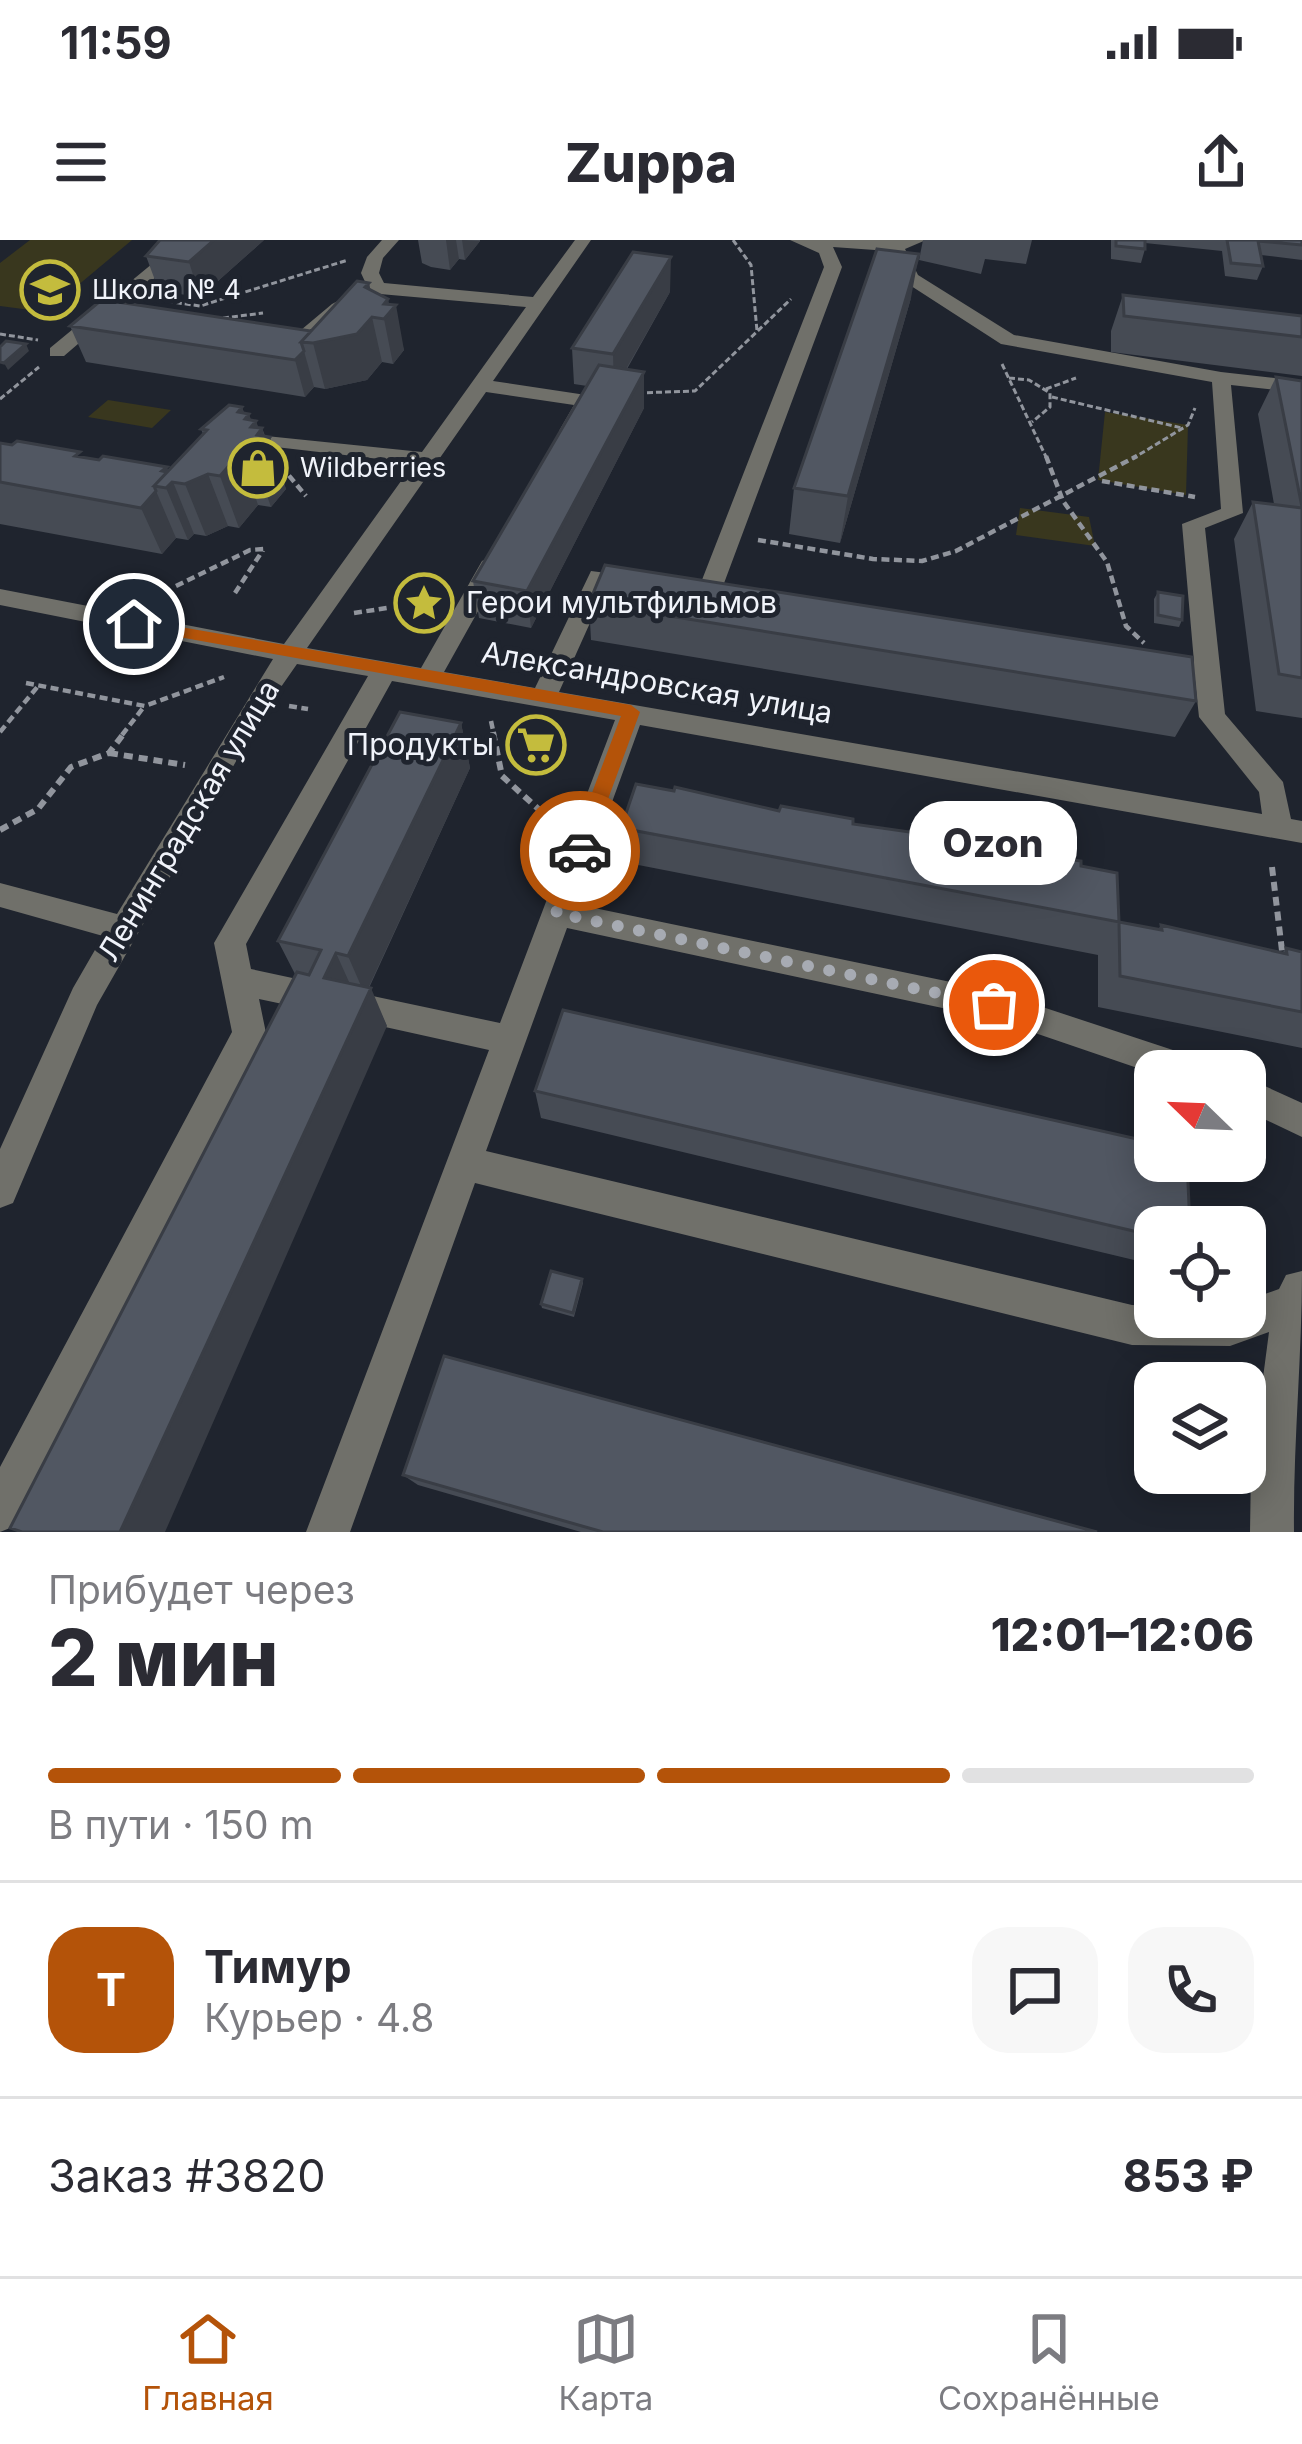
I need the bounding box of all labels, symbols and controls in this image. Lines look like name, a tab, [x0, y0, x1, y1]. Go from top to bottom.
text: 11:59	[60, 15, 172, 70]
icon: menu	[48, 129, 114, 195]
icon: share	[1188, 129, 1254, 195]
text: Zuppa	[565, 130, 737, 195]
school or university icon: Школа № 4	[19, 259, 81, 321]
place label: Школа № 4	[92, 273, 241, 306]
shop icon: Wildberries	[227, 437, 289, 499]
place label: Wildberries	[300, 451, 446, 484]
place icon: Герои мультфильмов	[393, 572, 455, 634]
pin	[83, 573, 185, 675]
place label: Герои мультфильмов	[466, 584, 777, 620]
icon: home	[101, 591, 167, 657]
street label: Александровская улица	[479, 633, 835, 731]
street label: Ленинградская улица	[90, 673, 286, 968]
supermarket icon: Продукты	[505, 714, 567, 776]
place label: Продукты	[347, 726, 494, 762]
courier	[520, 791, 640, 911]
callout: Ozon	[910, 801, 1078, 885]
icon: car	[547, 818, 613, 884]
text: Ozon	[943, 819, 1043, 866]
pin	[943, 954, 1045, 1056]
icon: bag	[961, 972, 1027, 1038]
north arrow	[1134, 1050, 1266, 1182]
map controls	[1134, 1050, 1266, 1494]
button: locate	[1134, 1206, 1266, 1338]
button: layers	[1134, 1362, 1266, 1494]
text: Прибудет через	[48, 1566, 355, 1613]
text: 12:01–12:06	[991, 1607, 1254, 1662]
text: 2 мин	[48, 1610, 279, 1705]
text: В пути · 150 m	[48, 1801, 314, 1848]
button: chat	[972, 1927, 1098, 2053]
button: phone	[1128, 1927, 1254, 2053]
text: Тимур	[204, 1939, 352, 1994]
text: Т	[96, 1962, 126, 2017]
text: Курьер · 4.8	[204, 1994, 434, 2041]
text: Заказ #3820	[48, 2148, 326, 2203]
text: 853 ₽	[1123, 2148, 1254, 2203]
tab: Главная	[142, 2306, 274, 2418]
tab: Карта	[559, 2306, 653, 2418]
tab: Сохранённые	[938, 2306, 1160, 2418]

